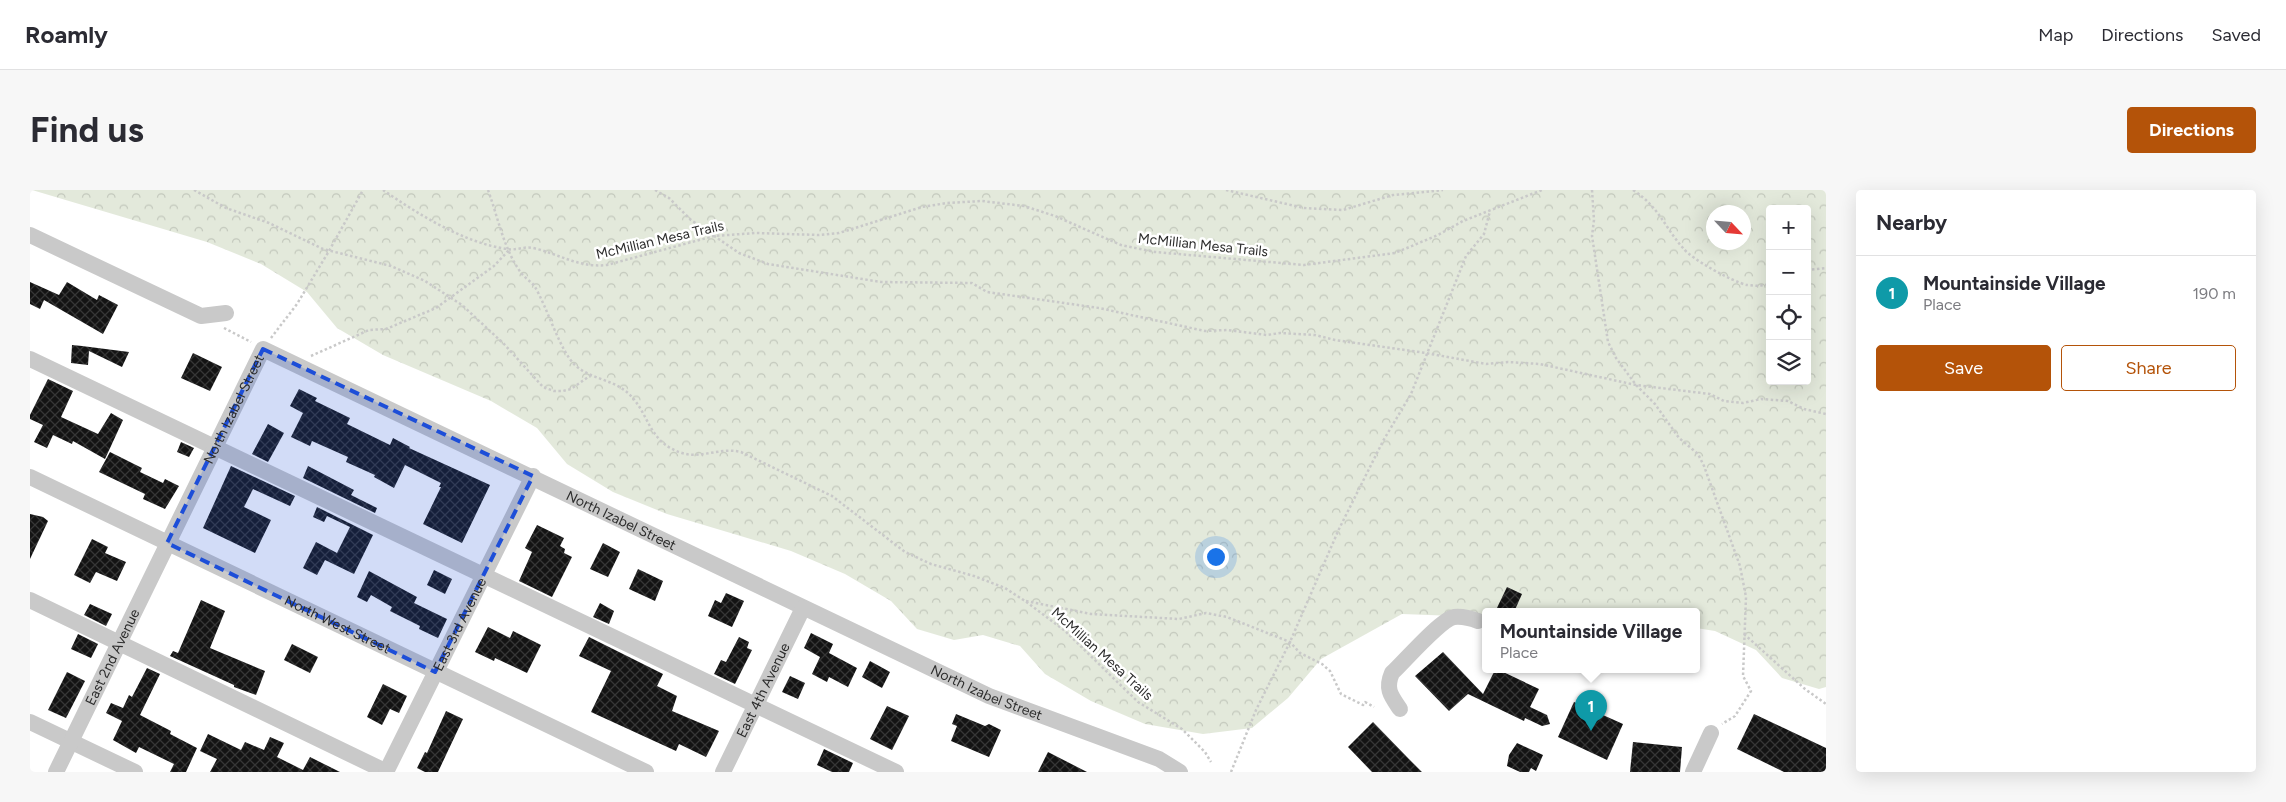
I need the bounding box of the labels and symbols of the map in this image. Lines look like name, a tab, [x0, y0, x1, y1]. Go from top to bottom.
north arrow	[1706, 205, 1751, 250]
street label: McMillian Mesa Trails	[594, 217, 726, 263]
street label: McMillian Mesa Trails	[1137, 230, 1269, 260]
street label: North Izabel Street	[200, 352, 268, 467]
street label: North Izabel Street	[564, 487, 679, 554]
your location	[1203, 544, 1229, 570]
street label: East 3rd Avenue	[429, 574, 490, 674]
street label: North West Street	[282, 592, 393, 657]
street label: McMillian Mesa Trails	[1048, 604, 1156, 704]
street label: East 2nd Avenue	[81, 606, 143, 708]
street label: East 4th Avenue	[733, 640, 793, 740]
street label: North Izabel Street	[928, 661, 1045, 724]
pin: 1	[1575, 690, 1607, 731]

